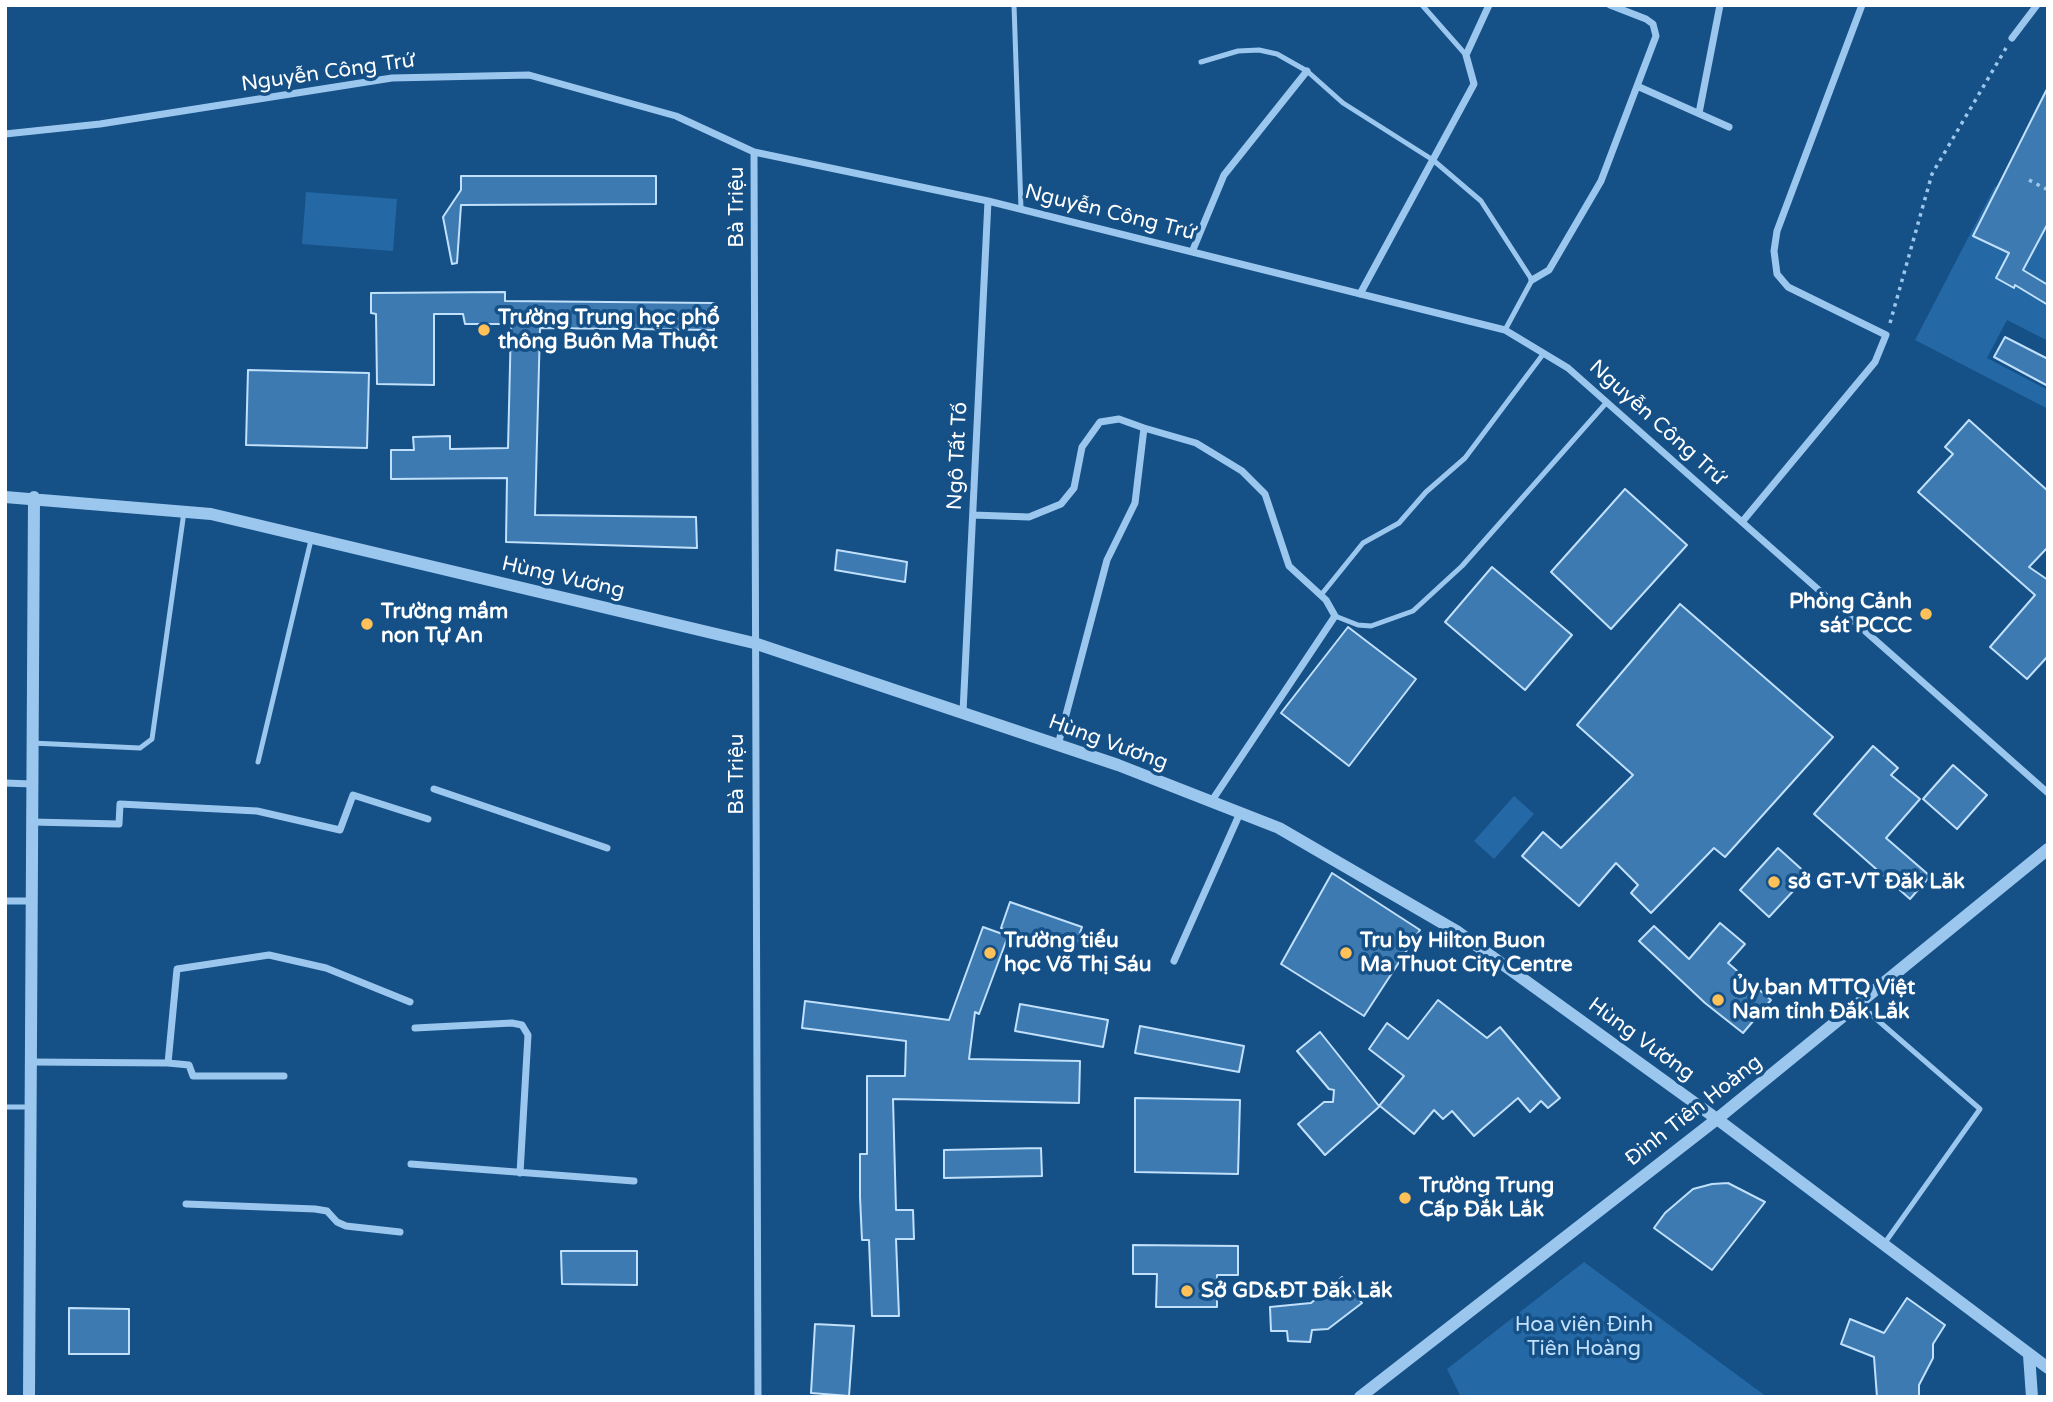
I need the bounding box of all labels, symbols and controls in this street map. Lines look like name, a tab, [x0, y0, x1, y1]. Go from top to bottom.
street label: Nguyễn Công Trứ	[240, 48, 416, 98]
street label: Bà Triệu	[724, 166, 750, 248]
street label: Nguyễn Công Trứ	[1022, 180, 1198, 246]
place label: Trường Trung học phổ thông Buôn Ma Thuột	[498, 305, 720, 355]
marker: Trường Trung học phổ thông Buôn Ma Thuột	[476, 322, 492, 338]
street label: Nguyễn Công Trứ	[1584, 355, 1730, 491]
street label: Ngô Tất Tố	[943, 401, 973, 511]
street label: Hùng Vương	[499, 552, 627, 604]
place label: Phòng Cảnh sát PCCC	[1789, 589, 1912, 639]
place label: Trường mầm non Tự An	[381, 599, 508, 649]
marker: Phòng Cảnh sát PCCC	[1918, 606, 1934, 622]
marker: Trường mầm non Tự An	[359, 616, 375, 632]
street label: Hùng Vương	[1045, 710, 1171, 776]
street label: Bà Triệu	[724, 733, 750, 815]
place label: sở GT-VT Đăk Lăk	[1788, 869, 1965, 895]
marker: sở GT-VT Đăk Lăk	[1766, 874, 1782, 890]
place label: Trường tiểu học Võ Thị Sáu	[1004, 928, 1151, 978]
place label: Tru by Hilton Buon Ma Thuot City Centre	[1360, 928, 1573, 978]
marker: Trường tiểu học Võ Thị Sáu	[982, 945, 998, 961]
marker: Tru by Hilton Buon Ma Thuot City Centre	[1338, 945, 1354, 961]
place label: Ủy ban MTTQ Việt Nam tỉnh Đắk Lắk	[1732, 975, 1915, 1025]
marker: Ủy ban MTTQ Việt Nam tỉnh Đắk Lắk	[1710, 992, 1726, 1008]
street label: Hùng Vương	[1583, 993, 1699, 1087]
street label: Đinh Tiên Hoàng	[1621, 1050, 1767, 1172]
place label: Trường Trung Cấp Đắk Lắk	[1419, 1173, 1554, 1223]
marker: Trường Trung Cấp Đắk Lắk	[1397, 1190, 1413, 1206]
place label: Sở GD&ĐT Đăk Lăk	[1201, 1278, 1392, 1304]
marker: Sở GD&ĐT Đăk Lăk	[1179, 1283, 1195, 1299]
park label: Hoa viên Đinh Tiên Hoàng	[1515, 1312, 1653, 1362]

